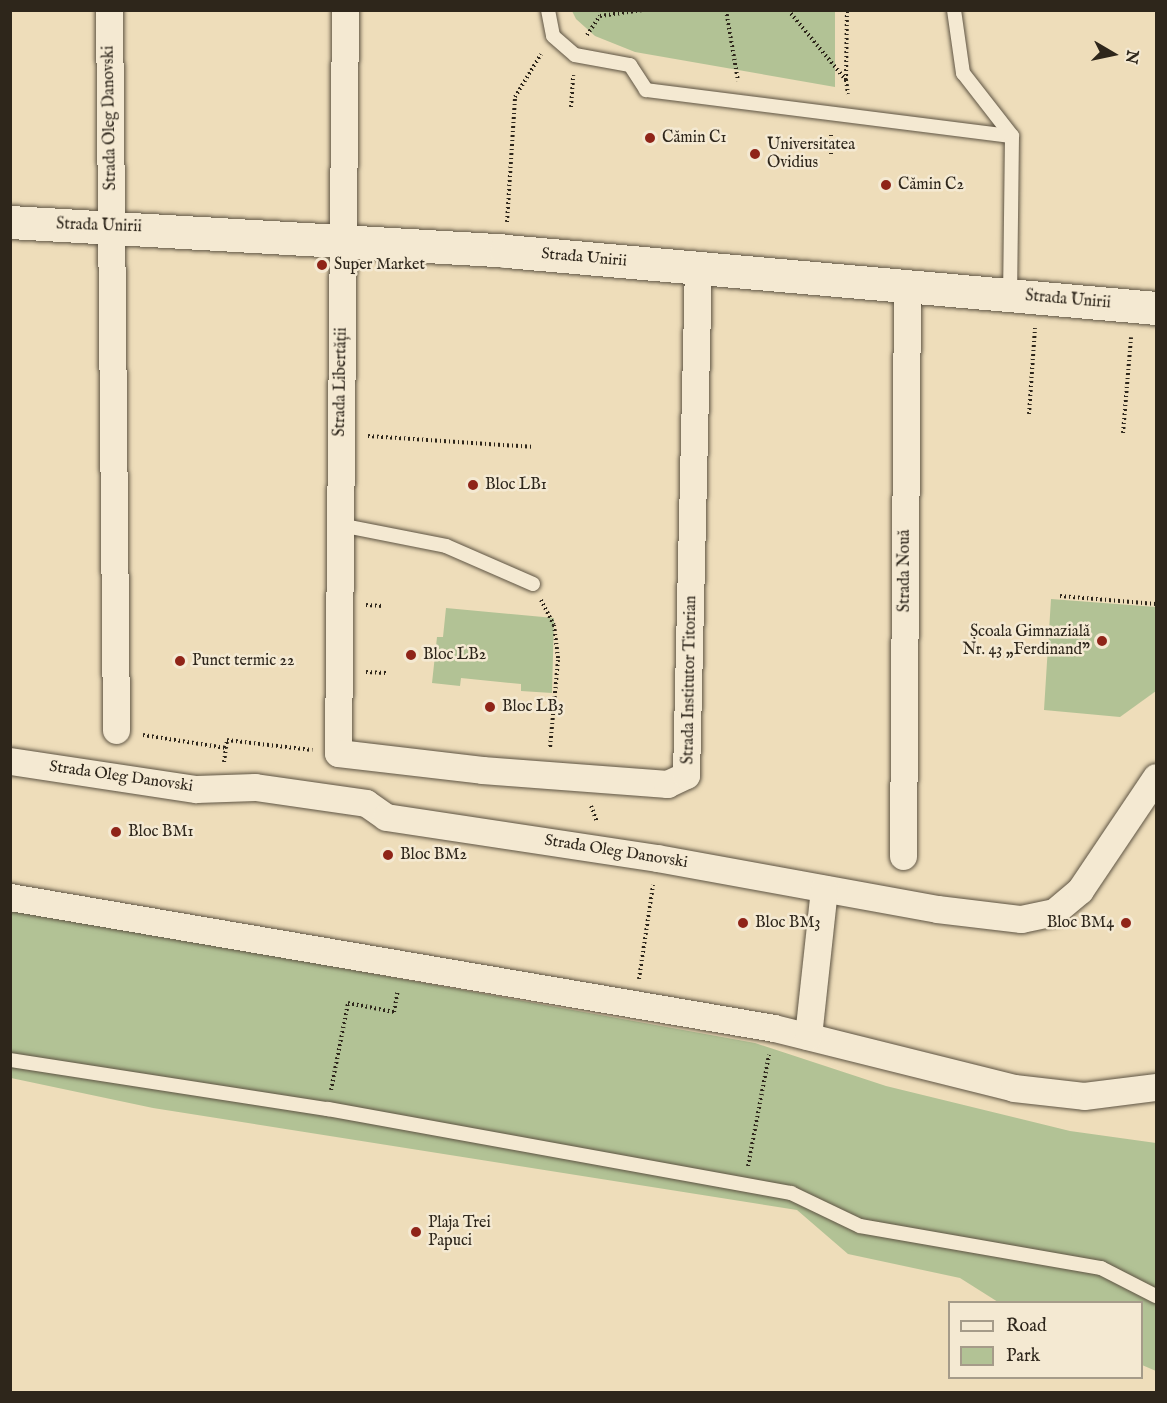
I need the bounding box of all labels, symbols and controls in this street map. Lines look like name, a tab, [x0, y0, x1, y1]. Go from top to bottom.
north arrow	[1083, 24, 1143, 84]
street label: Strada Oleg Danovski	[99, 45, 121, 191]
text: N	[1120, 48, 1142, 65]
place label: Cămin C1	[662, 128, 726, 148]
marker: Cămin C1	[643, 131, 657, 145]
place label: Universitatea Ovidius	[767, 135, 855, 173]
marker: Universitatea Ovidius	[748, 147, 762, 161]
place label: Cămin C2	[898, 175, 964, 195]
marker: Cămin C2	[879, 178, 893, 192]
street label: Strada Unirii	[56, 215, 142, 237]
street label: Strada Unirii	[540, 245, 628, 271]
place label: Super Market	[334, 255, 425, 275]
marker: Super Market	[315, 258, 329, 272]
street label: Strada Unirii	[1024, 287, 1112, 313]
street label: Strada Libertății	[330, 327, 352, 437]
place label: Bloc LB1	[485, 475, 547, 495]
marker: Bloc LB1	[466, 478, 480, 492]
street label: Strada Nouă	[895, 530, 915, 612]
street label: Strada Institutor Titorian	[679, 595, 701, 765]
place label: Școala Gimnazială Nr. 43 „Ferdinand”	[962, 622, 1090, 660]
marker: Școala Gimnazială Nr. 43 „Ferdinand”	[1095, 634, 1109, 648]
place label: Bloc LB2	[423, 645, 486, 665]
marker: Bloc LB2	[404, 648, 418, 662]
place label: Punct termic 22	[192, 651, 295, 671]
marker: Punct termic 22	[173, 654, 187, 668]
place label: Bloc LB3	[502, 697, 564, 717]
marker: Bloc LB3	[483, 700, 497, 714]
street label: Strada Oleg Danovski	[48, 757, 194, 797]
place label: Bloc BM1	[128, 822, 193, 842]
marker: Bloc BM1	[109, 825, 123, 839]
street label: Strada Oleg Danovski	[543, 831, 689, 873]
place label: Bloc BM2	[400, 845, 467, 865]
marker: Bloc BM2	[381, 848, 395, 862]
place label: Bloc BM3	[755, 913, 820, 933]
place label: Bloc BM4	[1047, 913, 1114, 933]
marker: Bloc BM3	[736, 916, 750, 930]
marker: Bloc BM4	[1119, 916, 1133, 930]
place label: Plaja Trei Papuci	[428, 1213, 491, 1251]
marker: Plaja Trei Papuci	[409, 1225, 423, 1239]
legend	[948, 1301, 1143, 1379]
text: Road	[1006, 1315, 1047, 1338]
text: Park	[1006, 1345, 1040, 1368]

